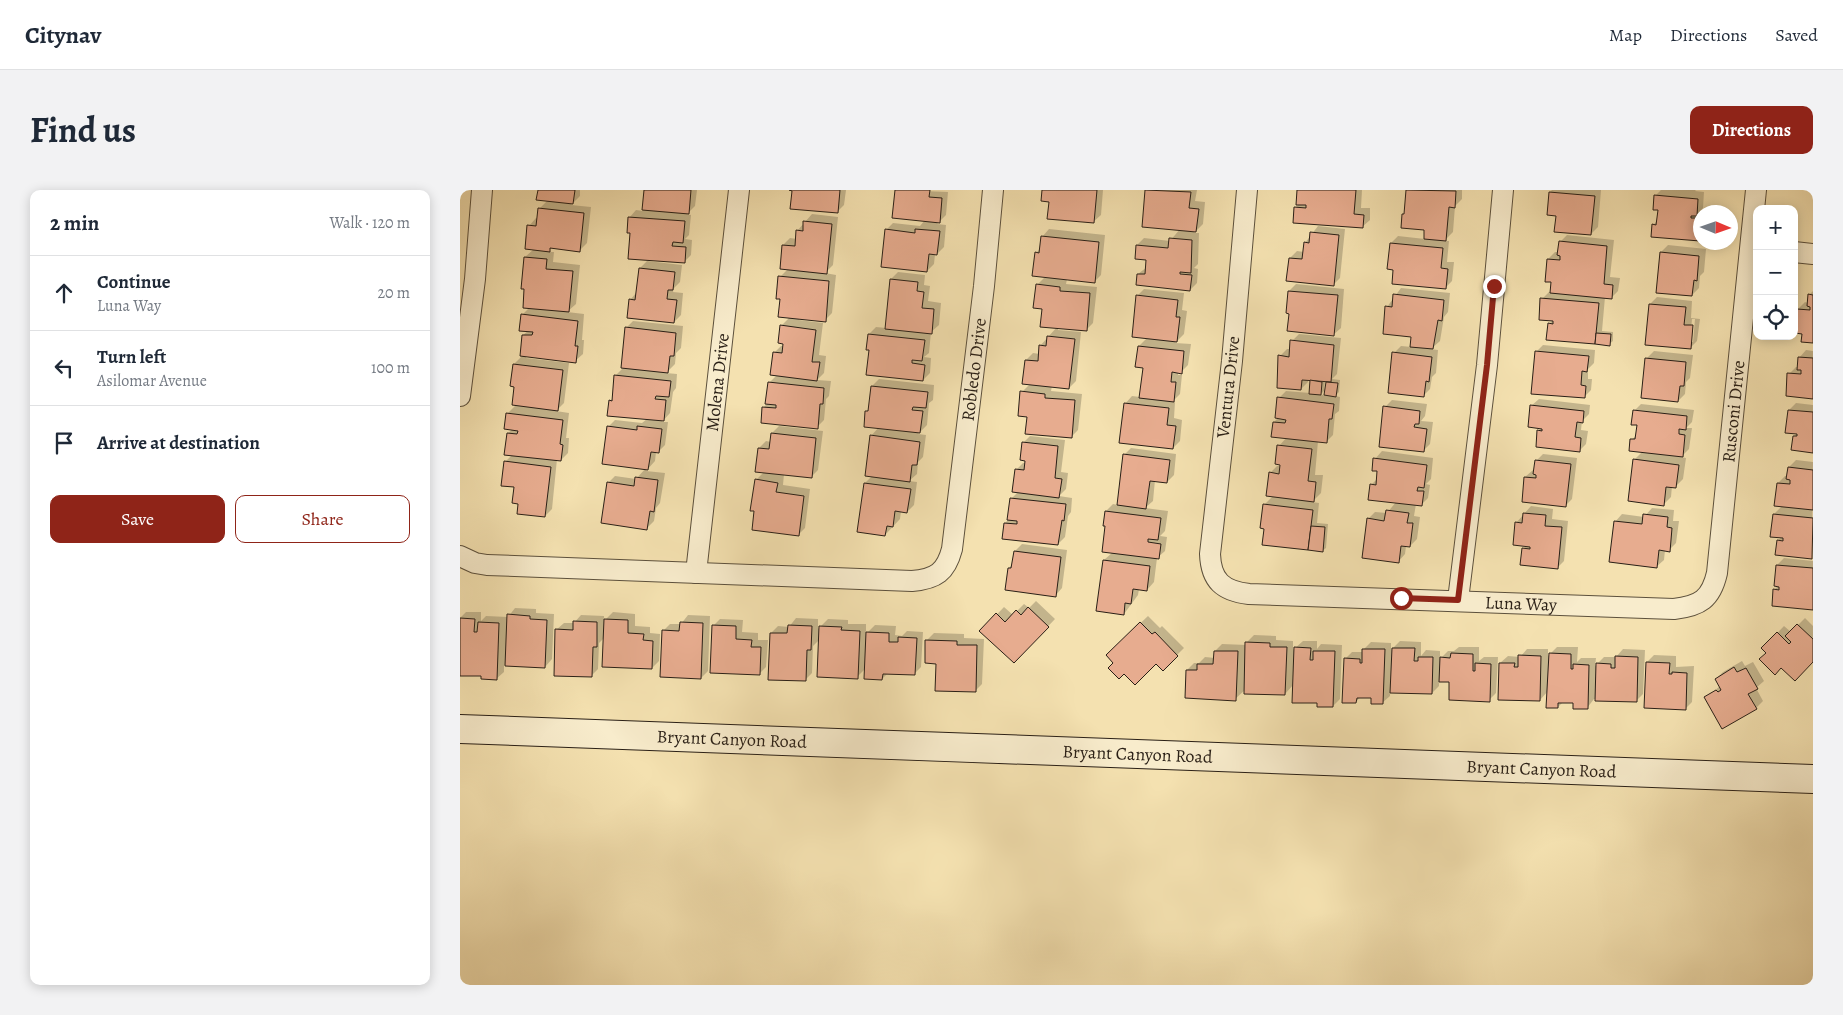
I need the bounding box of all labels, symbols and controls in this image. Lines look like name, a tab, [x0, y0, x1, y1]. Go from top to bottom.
text: Citynav	[25, 19, 101, 51]
text: Map	[1609, 23, 1642, 47]
text: Directions	[1670, 23, 1747, 47]
text: Saved	[1775, 23, 1818, 47]
text: Find us	[30, 106, 136, 154]
button: Directions	[1690, 106, 1813, 154]
north arrow	[1693, 205, 1738, 250]
map controls	[1753, 205, 1798, 340]
button: +	[1753, 205, 1798, 250]
text: 2 min	[50, 209, 99, 237]
text: Walk · 120 m	[329, 212, 410, 234]
button: −	[1753, 250, 1798, 295]
text: Continue	[97, 269, 171, 295]
route end	[1483, 275, 1506, 298]
icon: ahead	[50, 279, 78, 307]
text: 20 m	[377, 282, 410, 304]
text: Luna Way	[97, 295, 161, 317]
button: locate	[1753, 295, 1798, 340]
street label: Robledo Drive	[956, 317, 992, 422]
street label: Molena Drive	[700, 332, 735, 433]
street label: Ventura Drive	[1211, 335, 1245, 440]
text: Turn left	[97, 344, 166, 370]
icon: left	[50, 354, 78, 382]
text: 100 m	[371, 357, 410, 379]
street label: Rusconi Drive	[1716, 359, 1751, 464]
text: Asilomar Avenue	[97, 370, 207, 392]
icon: arrive	[50, 429, 78, 457]
text: Arrive at destination	[97, 430, 260, 456]
button: Save	[50, 495, 225, 543]
button: Share	[235, 495, 410, 543]
route start	[1390, 587, 1413, 610]
street label: Luna Way	[1485, 590, 1559, 617]
street label: Bryant Canyon Road	[656, 724, 808, 754]
street label: Bryant Canyon Road	[1062, 739, 1213, 769]
street label: Bryant Canyon Road	[1466, 754, 1617, 784]

